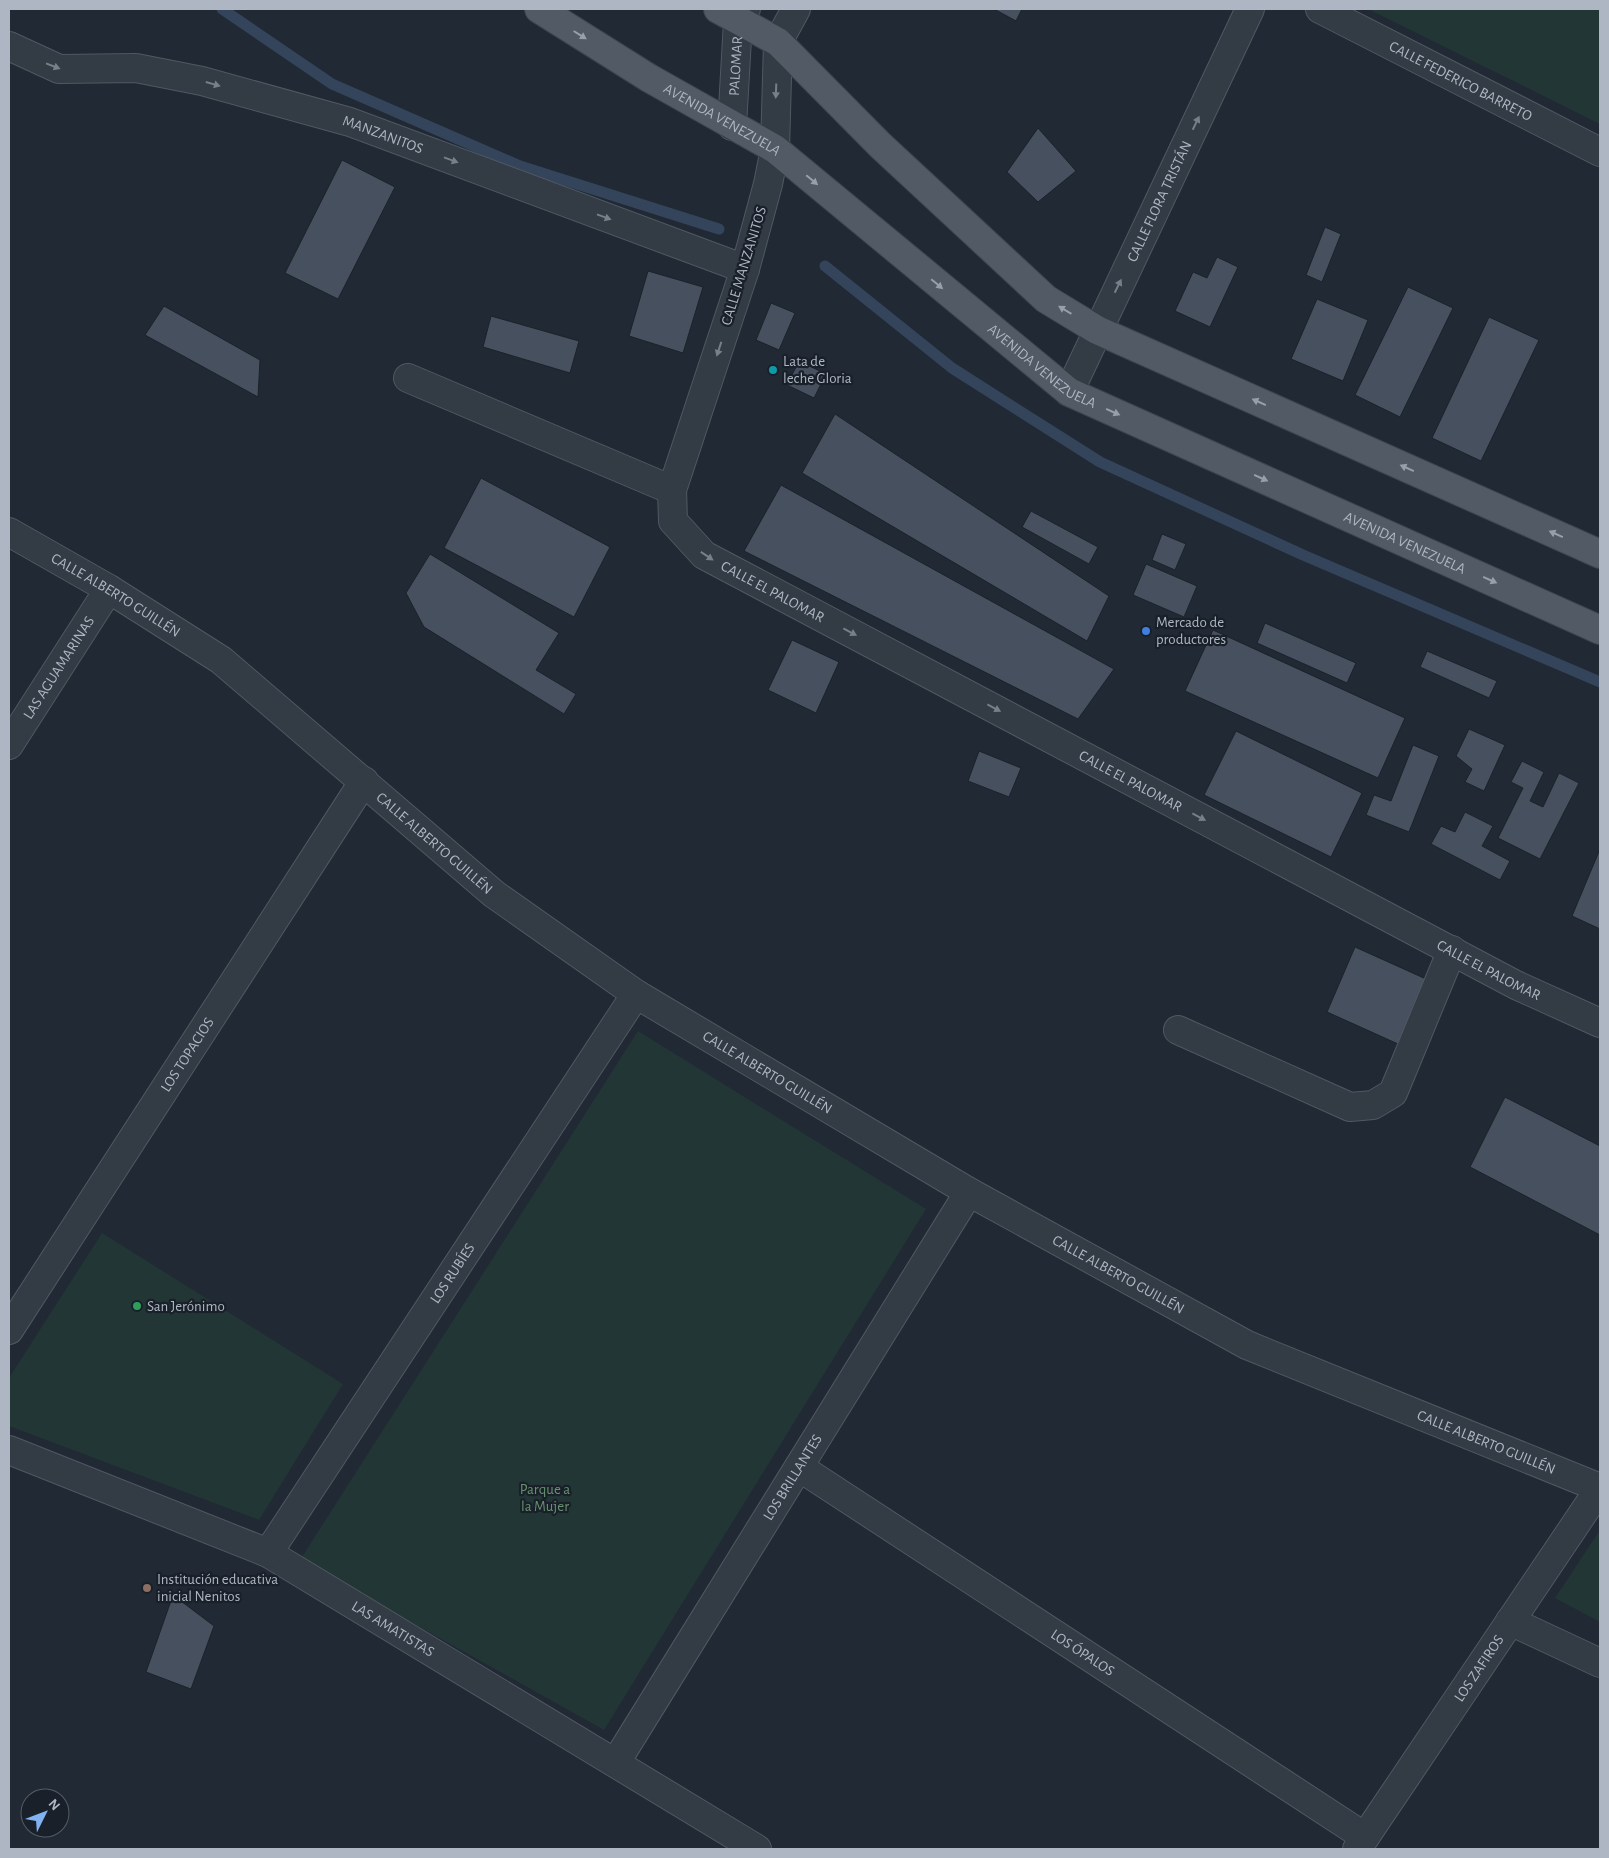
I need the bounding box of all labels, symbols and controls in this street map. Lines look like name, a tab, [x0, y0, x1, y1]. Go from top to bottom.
one-way arrow	[574, 30, 587, 39]
street label: PALOMAR	[726, 36, 745, 96]
street label: CALLE FEDERICO BARRETO	[1387, 38, 1535, 124]
one-way arrow	[46, 62, 61, 70]
street label: AVENIDA VENEZUELA	[661, 80, 784, 158]
one-way arrow	[206, 81, 221, 89]
one-way arrow	[772, 83, 780, 99]
street label: MANZANITOS	[341, 113, 425, 156]
one-way arrow	[1192, 116, 1200, 130]
street label: CALLE FLORA TRISTÁN	[1124, 138, 1194, 264]
one-way arrow	[444, 157, 459, 164]
one-way arrow	[805, 174, 818, 185]
street label: CALLE MANZANITOS	[719, 205, 769, 327]
one-way arrow	[597, 213, 612, 221]
one-way arrow	[931, 278, 944, 289]
one-way arrow	[1114, 279, 1122, 293]
one-way arrow	[1058, 306, 1071, 315]
street label: AVENIDA VENEZUELA	[985, 321, 1099, 411]
one-way arrow	[715, 342, 723, 357]
place label: Lata de leche Gloria	[783, 354, 852, 386]
marker: Lata de leche Gloria	[767, 364, 779, 376]
one-way arrow	[1252, 398, 1266, 406]
one-way arrow	[1106, 409, 1120, 417]
one-way arrow	[1400, 464, 1414, 472]
one-way arrow	[1254, 475, 1268, 483]
street label: AVENIDA VENEZUELA	[1342, 509, 1468, 576]
one-way arrow	[1549, 530, 1563, 538]
street label: CALLE ALBERTO GUILLÉN	[49, 550, 183, 640]
one-way arrow	[700, 551, 714, 560]
street label: CALLE EL PALOMAR	[719, 558, 827, 625]
one-way arrow	[1483, 577, 1497, 585]
street label: LAS AGUAMARINAS	[20, 614, 97, 722]
place label: Mercado de productores	[1156, 615, 1226, 647]
marker: Mercado de productores	[1140, 625, 1152, 637]
one-way arrow	[843, 628, 858, 636]
one-way arrow	[987, 704, 1001, 712]
street label: CALLE EL PALOMAR	[1077, 748, 1185, 814]
street label: CALLE ALBERTO GUILLÉN	[374, 789, 496, 897]
one-way arrow	[1192, 813, 1207, 821]
street label: CALLE EL PALOMAR	[1435, 937, 1543, 1003]
street label: LOS TOPACIOS	[158, 1015, 216, 1094]
street label: CALLE ALBERTO GUILLÉN	[700, 1028, 835, 1116]
street label: CALLE ALBERTO GUILLÉN	[1050, 1232, 1187, 1316]
street label: LOS RUBÍES	[427, 1240, 477, 1306]
place label: San Jerónimo	[147, 1299, 225, 1314]
marker: San Jerónimo	[131, 1300, 143, 1312]
street label: CALLE ALBERTO GUILLÉN	[1415, 1407, 1558, 1477]
street label: LOS BRILLANTES	[760, 1432, 825, 1523]
park label: Parque a la Mujer	[520, 1482, 570, 1514]
place label: Institución educativa inicial Nenitos	[157, 1572, 278, 1604]
marker: Institución educativa inicial Nenitos	[141, 1582, 153, 1594]
street label: LAS AMATISTAS	[349, 1598, 437, 1659]
street label: LOS ÓPALOS	[1048, 1626, 1117, 1679]
street label: LOS ZAFIROS	[1451, 1632, 1506, 1704]
north arrow	[20, 1788, 70, 1838]
text: N	[45, 1797, 62, 1813]

